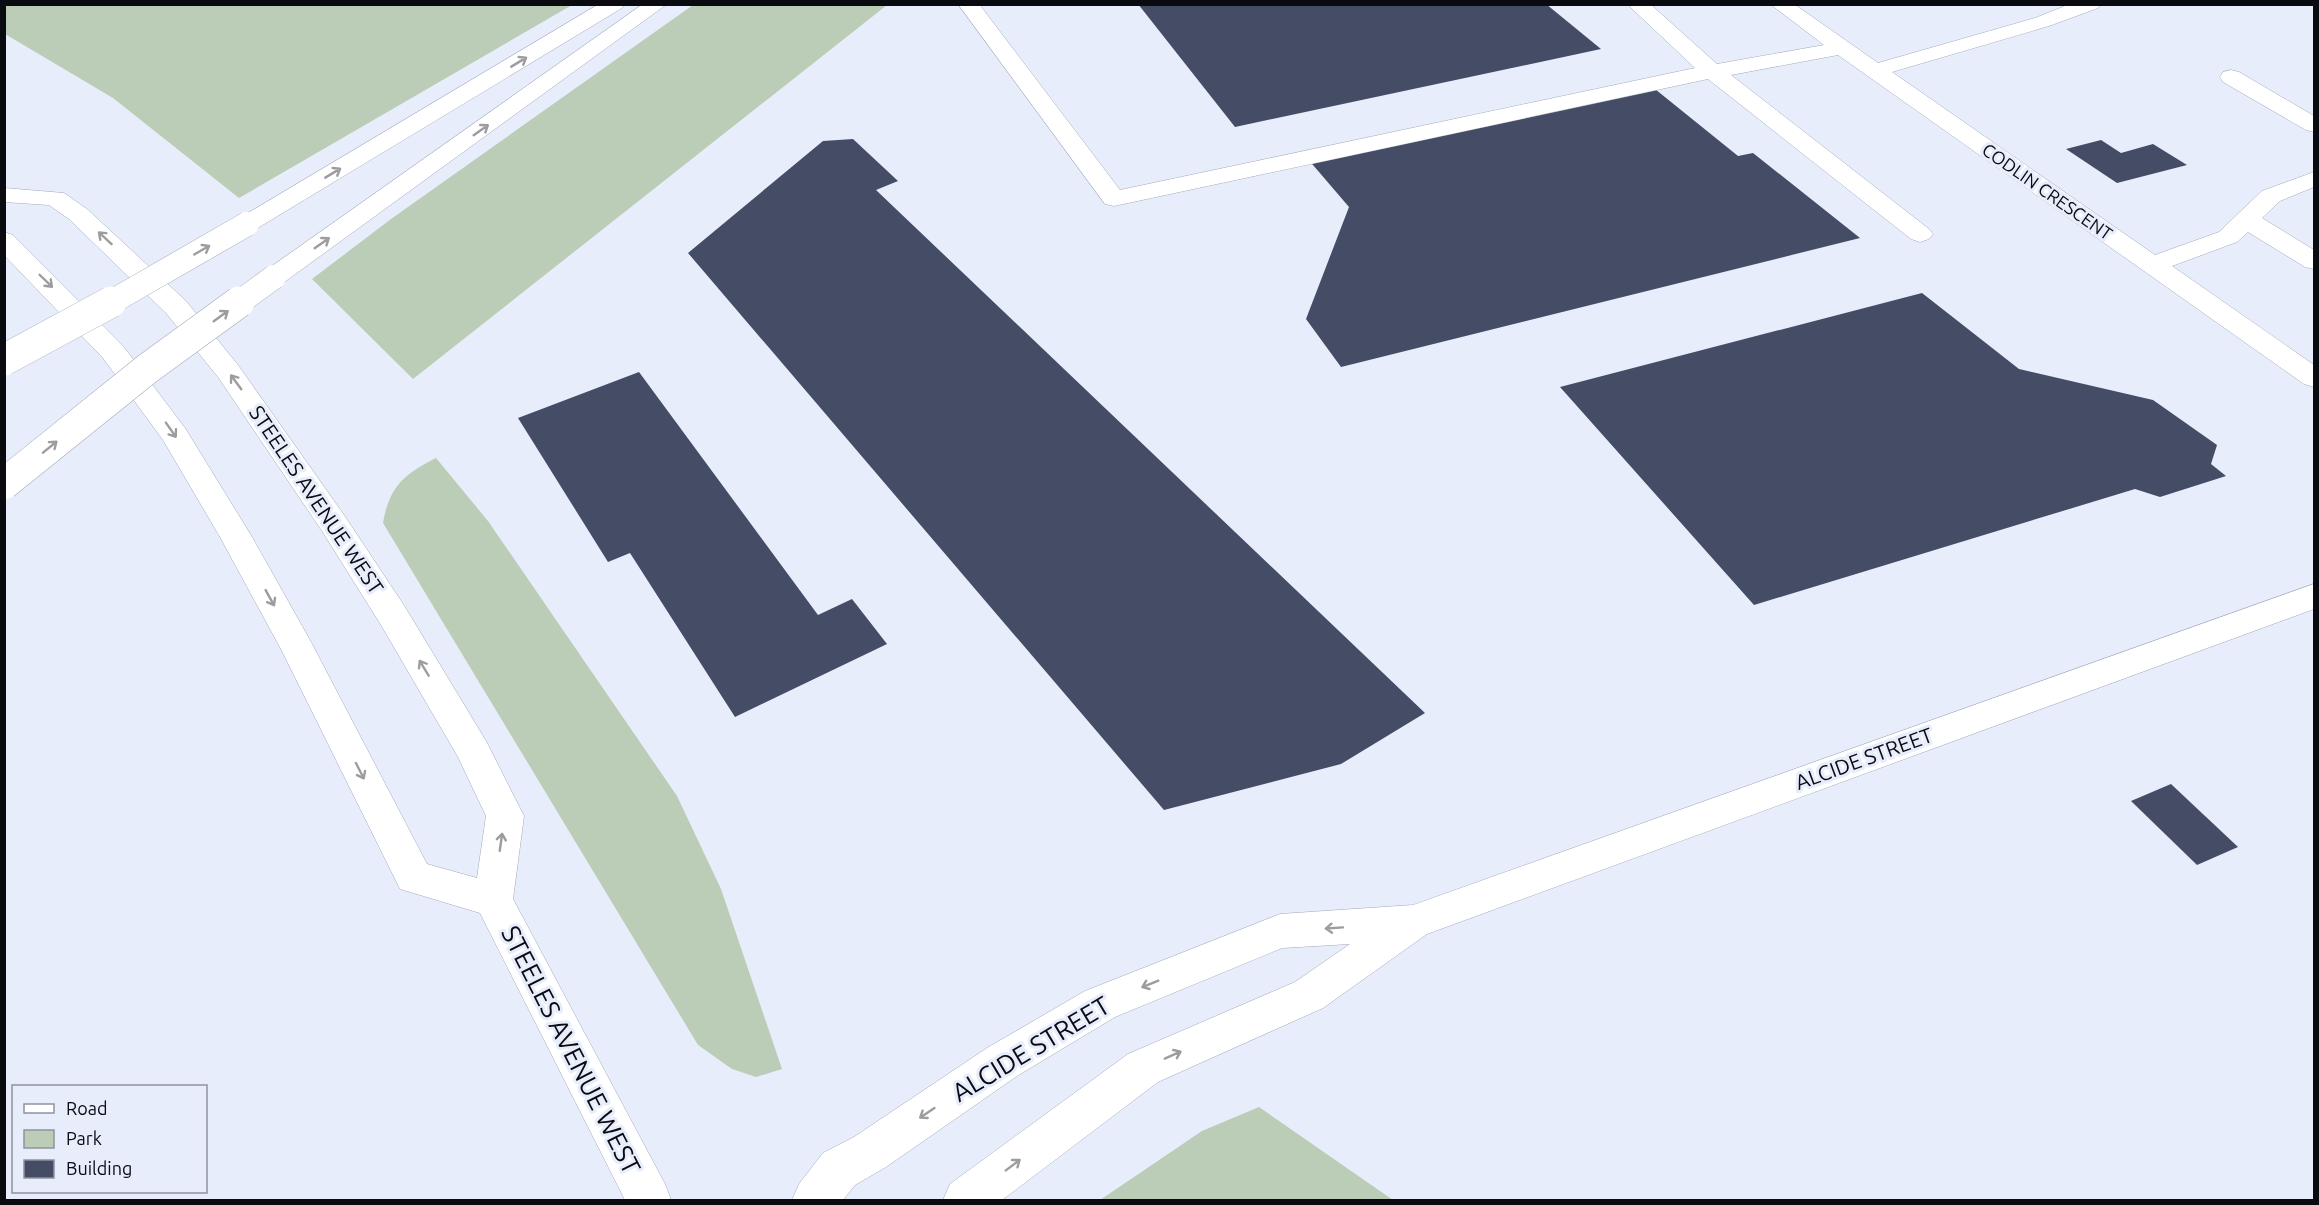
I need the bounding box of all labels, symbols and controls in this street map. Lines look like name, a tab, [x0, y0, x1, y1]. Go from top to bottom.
one-way arrow	[510, 56, 527, 68]
one-way arrow	[472, 124, 488, 136]
street label: CODLIN CRESCENT	[1979, 139, 2116, 244]
one-way arrow	[324, 166, 341, 178]
one-way arrow	[98, 231, 113, 245]
one-way arrow	[313, 237, 329, 250]
one-way arrow	[193, 244, 210, 256]
one-way arrow	[39, 274, 54, 288]
one-way arrow	[213, 309, 229, 322]
one-way arrow	[230, 374, 243, 390]
street label: STEELES AVENUE WEST	[245, 401, 389, 598]
one-way arrow	[165, 422, 177, 438]
one-way arrow	[42, 441, 58, 454]
one-way arrow	[264, 589, 276, 606]
one-way arrow	[417, 660, 429, 677]
street label: ALCIDE STREET	[1792, 722, 1936, 794]
one-way arrow	[355, 762, 367, 780]
one-way arrow	[496, 832, 507, 852]
street label: STEELES AVENUE WEST	[496, 921, 647, 1179]
one-way arrow	[1325, 922, 1345, 933]
one-way arrow	[1141, 979, 1159, 990]
street label: ALCIDE STREET	[947, 990, 1115, 1107]
one-way arrow	[1163, 1049, 1182, 1060]
legend	[12, 1085, 207, 1193]
text: Road	[66, 1098, 108, 1118]
one-way arrow	[919, 1107, 936, 1119]
text: Park	[66, 1128, 102, 1148]
text: Building	[66, 1158, 132, 1178]
one-way arrow	[1005, 1159, 1021, 1172]

